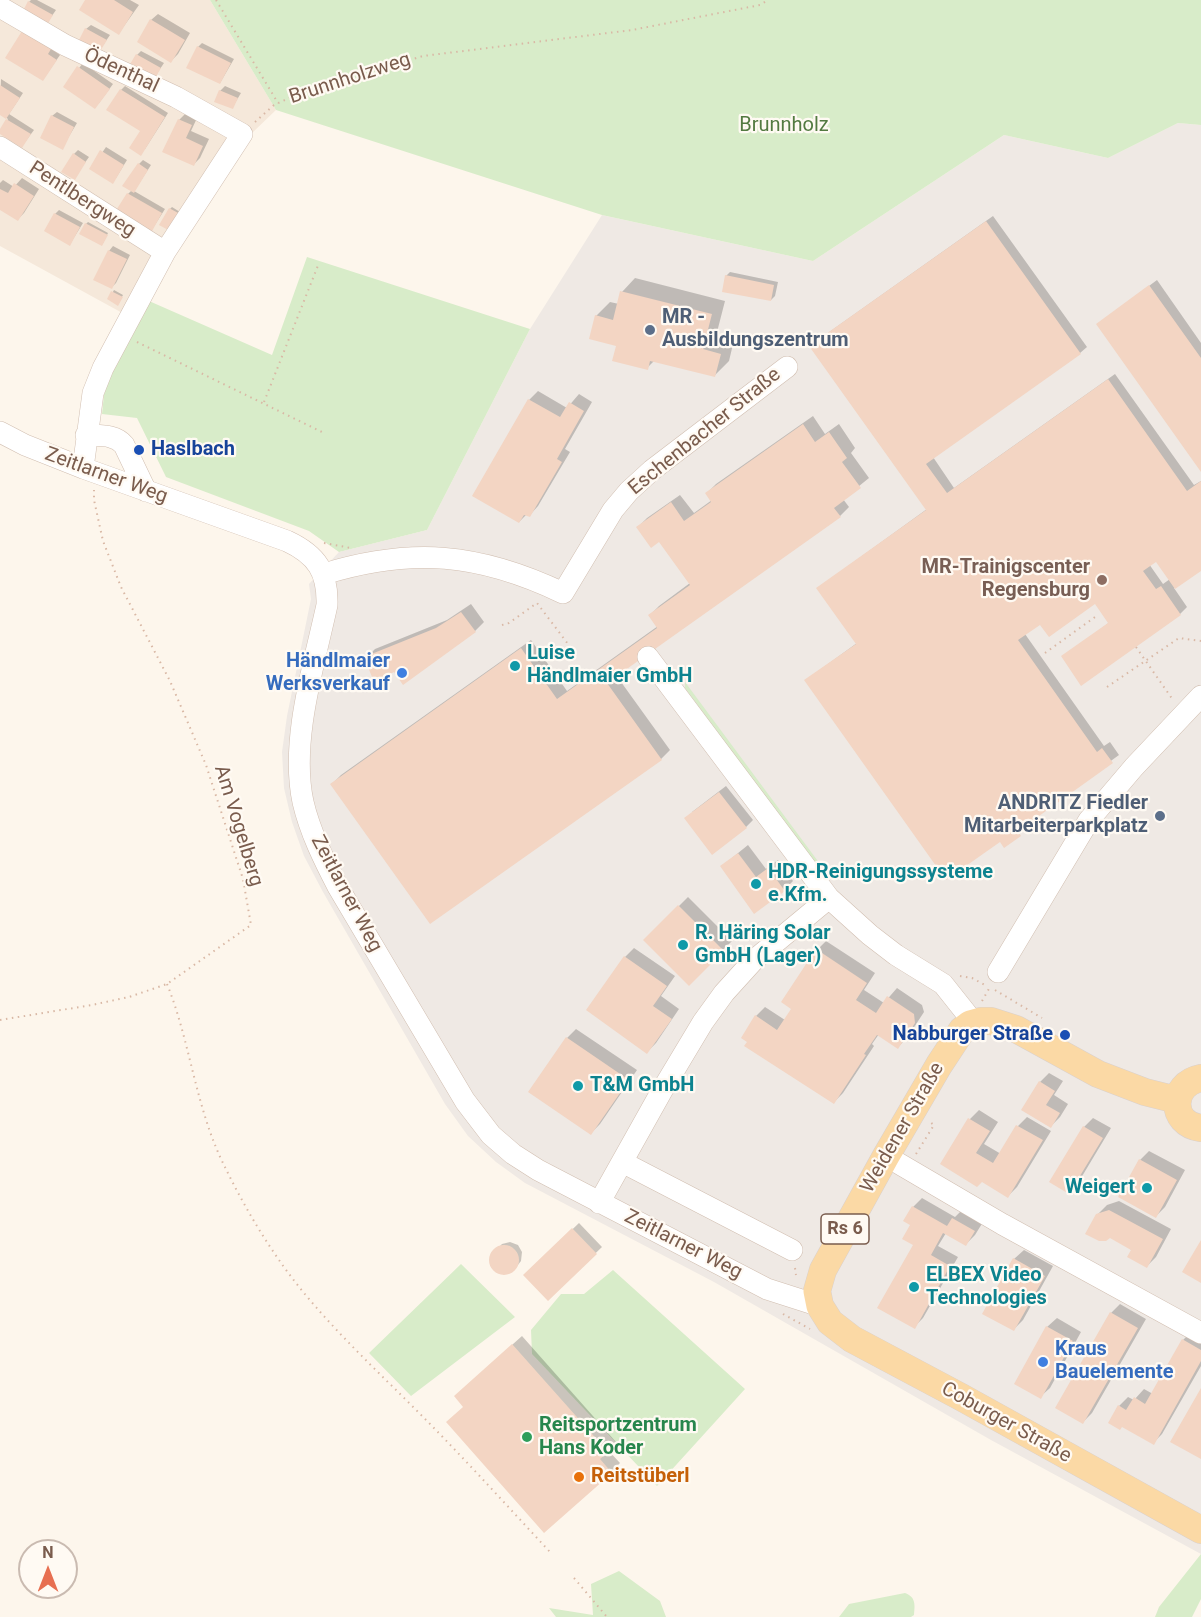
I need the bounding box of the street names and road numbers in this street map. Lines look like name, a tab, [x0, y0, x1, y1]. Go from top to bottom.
street label: Ödenthal	[80, 43, 162, 99]
street label: Brunnholzweg	[286, 48, 414, 110]
street label: Pentlbergweg	[24, 157, 140, 243]
street label: Eschenbacher Straße	[624, 363, 786, 501]
street label: Zeitlarner Weg	[41, 443, 171, 509]
street label: Am Vogelberg	[208, 762, 268, 890]
street label: Zeitlarner Weg	[305, 831, 387, 957]
street label: Weidener Straße	[856, 1059, 950, 1197]
street label: Zeitlarner Weg	[620, 1205, 746, 1285]
road number: Rs 6	[821, 1214, 869, 1244]
street label: Coburger Straße	[937, 1377, 1075, 1469]

